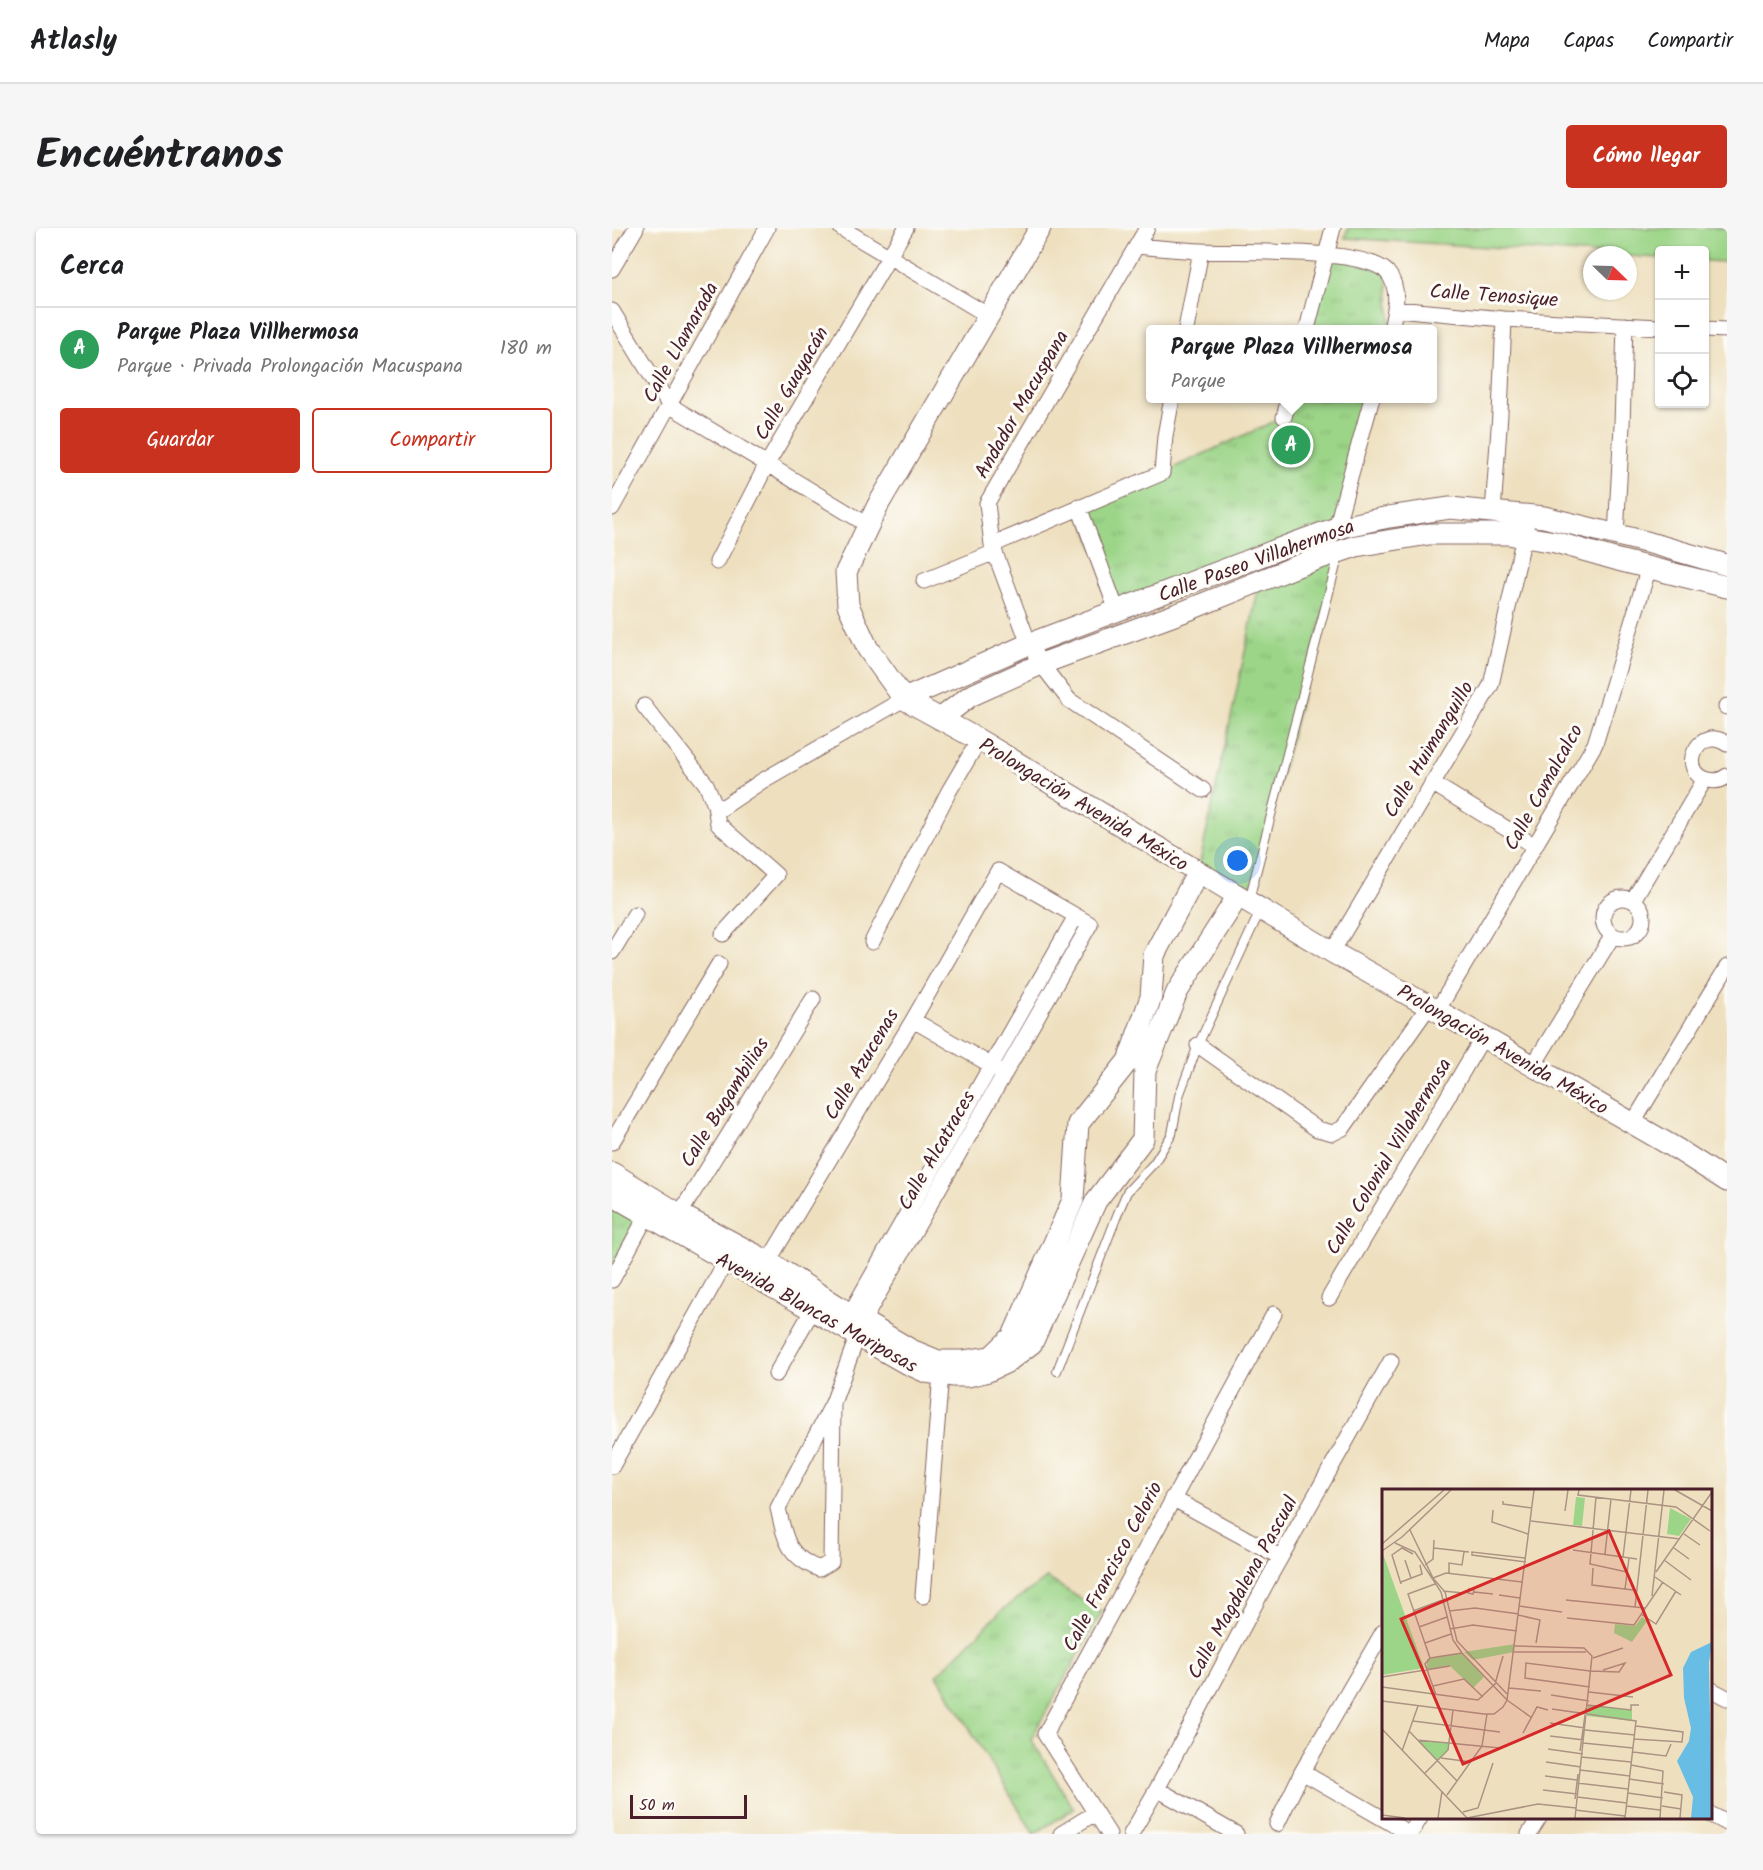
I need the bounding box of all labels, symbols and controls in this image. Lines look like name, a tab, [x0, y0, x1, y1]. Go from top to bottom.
text: Atlasly	[30, 19, 117, 64]
text: Mapa	[1484, 25, 1530, 58]
text: Capas	[1563, 25, 1614, 58]
text: Compartir	[1647, 25, 1733, 58]
text: Encuéntranos	[36, 123, 283, 190]
button: Cómo llegar	[1566, 125, 1727, 188]
text: Cerca	[60, 246, 124, 288]
north arrow	[1583, 246, 1637, 300]
map controls	[1655, 246, 1709, 408]
button: +	[1655, 246, 1709, 300]
street label: Calle Llamarada	[635, 277, 728, 409]
street label: Calle Tenosique	[1428, 277, 1559, 317]
button: −	[1655, 300, 1709, 354]
text: Parque Plaza Villhermosa	[117, 316, 359, 351]
street label: Calle Guayacán	[747, 321, 838, 447]
street label: Andador Macuspana	[967, 325, 1078, 485]
popup	[1146, 325, 1437, 403]
text: Parque Plaza Villhermosa	[1171, 331, 1412, 366]
text: A	[73, 333, 86, 365]
text: 180 m	[500, 333, 552, 365]
text: Parque · Privada Prolongación Macuspana	[117, 351, 463, 383]
button: locate	[1655, 354, 1709, 408]
text: Parque	[1171, 366, 1226, 398]
button: Guardar	[60, 408, 300, 473]
button: Compartir	[312, 408, 552, 473]
pin: A	[1272, 422, 1310, 468]
street label: Calle Paseo Villahermosa	[1154, 511, 1359, 612]
street label: Calle Huimanguillo	[1376, 675, 1483, 825]
street label: Calle Comalcalco	[1497, 719, 1593, 857]
street label: Prolongación Avenida México	[972, 730, 1194, 881]
your location	[1223, 846, 1252, 875]
street label: Prolongación Avenida México	[1390, 977, 1614, 1124]
street label: Calle Azucenas	[817, 1003, 909, 1127]
street label: Calle Bugambilias	[673, 1031, 779, 1174]
street label: Calle Colonial Villahermosa	[1318, 1052, 1461, 1262]
street label: Calle Alcatraces	[890, 1085, 985, 1217]
street label: Avenida Blancas Mariposas	[709, 1245, 923, 1383]
street label: Calle Francisco Celorio	[1055, 1476, 1172, 1658]
inset map	[1382, 1489, 1712, 1819]
street label: Calle Magdalena Pascual	[1180, 1490, 1308, 1686]
scale bar	[630, 1792, 747, 1820]
text: 50 m	[639, 1793, 675, 1818]

